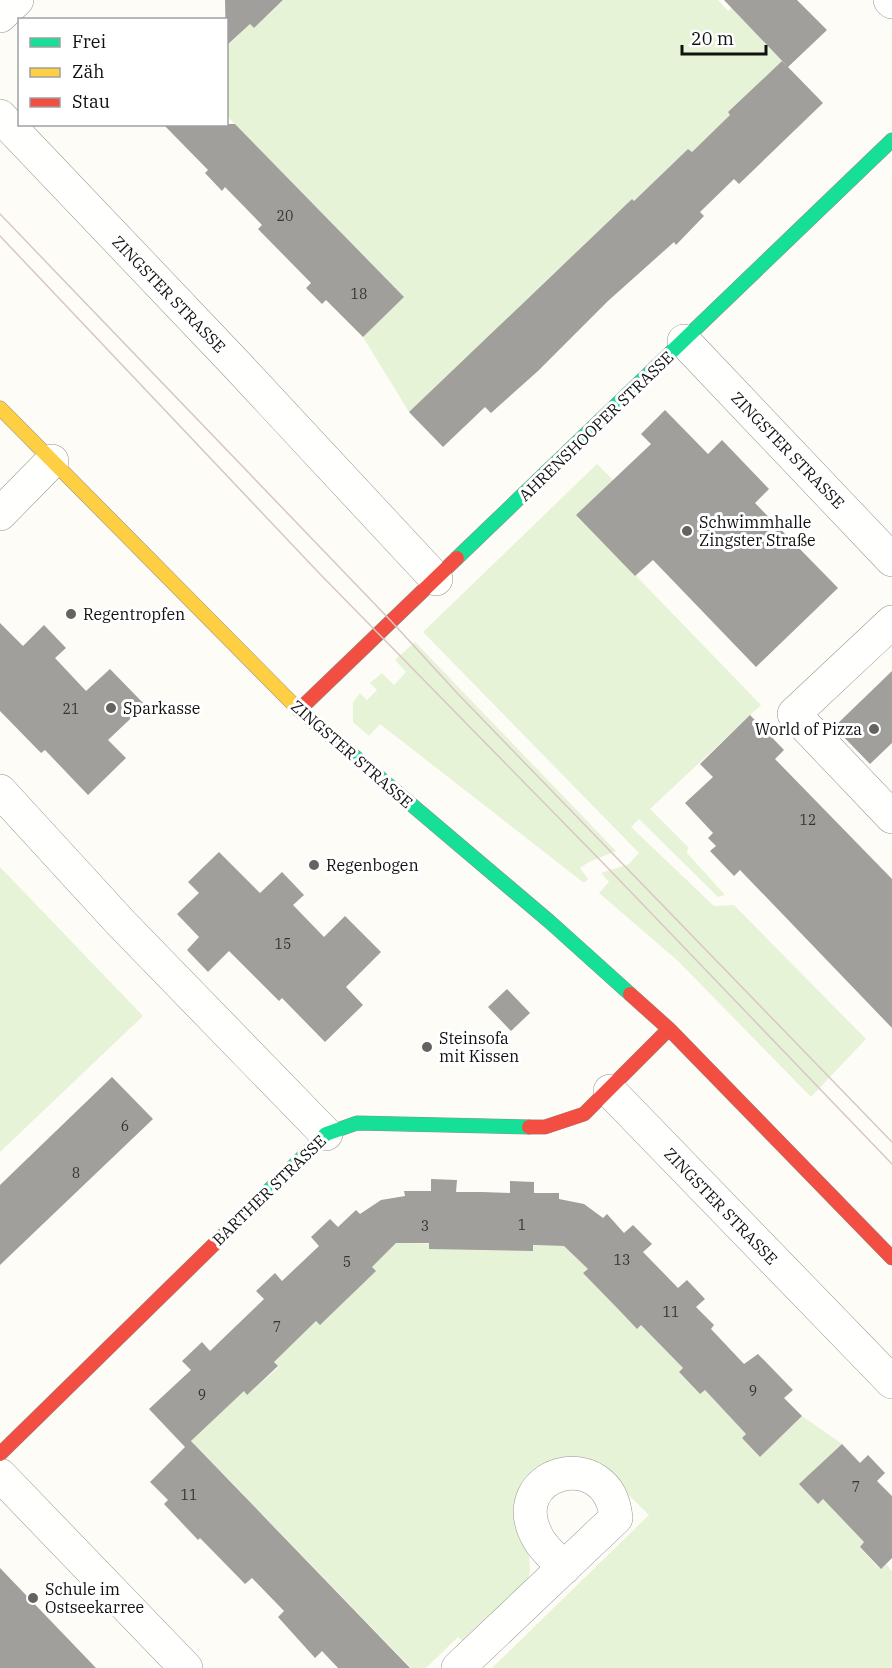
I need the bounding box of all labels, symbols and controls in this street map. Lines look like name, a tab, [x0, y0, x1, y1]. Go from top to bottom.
legend	[18, 18, 228, 126]
scale bar	[682, 18, 766, 56]
text: 20 m	[691, 27, 734, 50]
text: Frei	[72, 30, 106, 53]
text: Zäh	[72, 60, 105, 83]
text: Stau	[72, 90, 110, 113]
house number: 20	[277, 207, 293, 225]
street label: ZINGSTER STRASSE	[108, 231, 230, 357]
house number: 18	[351, 285, 367, 303]
street label: AHRENSHOOPER STRASSE	[514, 347, 678, 505]
street label: ZINGSTER STRASSE	[727, 387, 849, 513]
place label: Schwimmhalle Zingster Straße	[699, 512, 816, 550]
marker: Schwimmhalle Zingster Straße	[680, 524, 694, 538]
place label: Regentropfen	[83, 604, 185, 624]
marker: Regentropfen	[64, 607, 78, 621]
street label: ZINGSTER STRASSE	[287, 696, 417, 812]
place label: Sparkasse	[123, 698, 200, 718]
house number: 21	[63, 700, 79, 718]
marker: Sparkasse	[104, 701, 118, 715]
place label: World of Pizza	[755, 719, 862, 739]
marker: World of Pizza	[867, 722, 881, 736]
house number: 12	[800, 811, 816, 829]
place label: Regenbogen	[326, 855, 419, 875]
marker: Regenbogen	[307, 858, 321, 872]
house number: 15	[275, 935, 291, 953]
place label: Steinsofa mit Kissen	[439, 1028, 519, 1066]
marker: Steinsofa mit Kissen	[420, 1040, 434, 1054]
house number: 6	[121, 1117, 129, 1135]
street label: BARTHER STRASSE	[208, 1131, 330, 1249]
street label: ZINGSTER STRASSE	[660, 1143, 782, 1269]
house number: 8	[72, 1164, 80, 1182]
house number: 1	[518, 1216, 526, 1234]
house number: 3	[421, 1217, 429, 1235]
house number: 13	[614, 1251, 630, 1269]
house number: 5	[343, 1253, 351, 1271]
house number: 11	[663, 1303, 679, 1321]
house number: 7	[273, 1318, 281, 1336]
house number: 9	[749, 1382, 757, 1400]
house number: 9	[198, 1386, 206, 1404]
house number: 7	[852, 1478, 860, 1496]
house number: 11	[181, 1486, 197, 1504]
place label: Schule im Ostseekarree	[45, 1579, 144, 1617]
marker: Schule im Ostseekarree	[26, 1591, 40, 1605]

